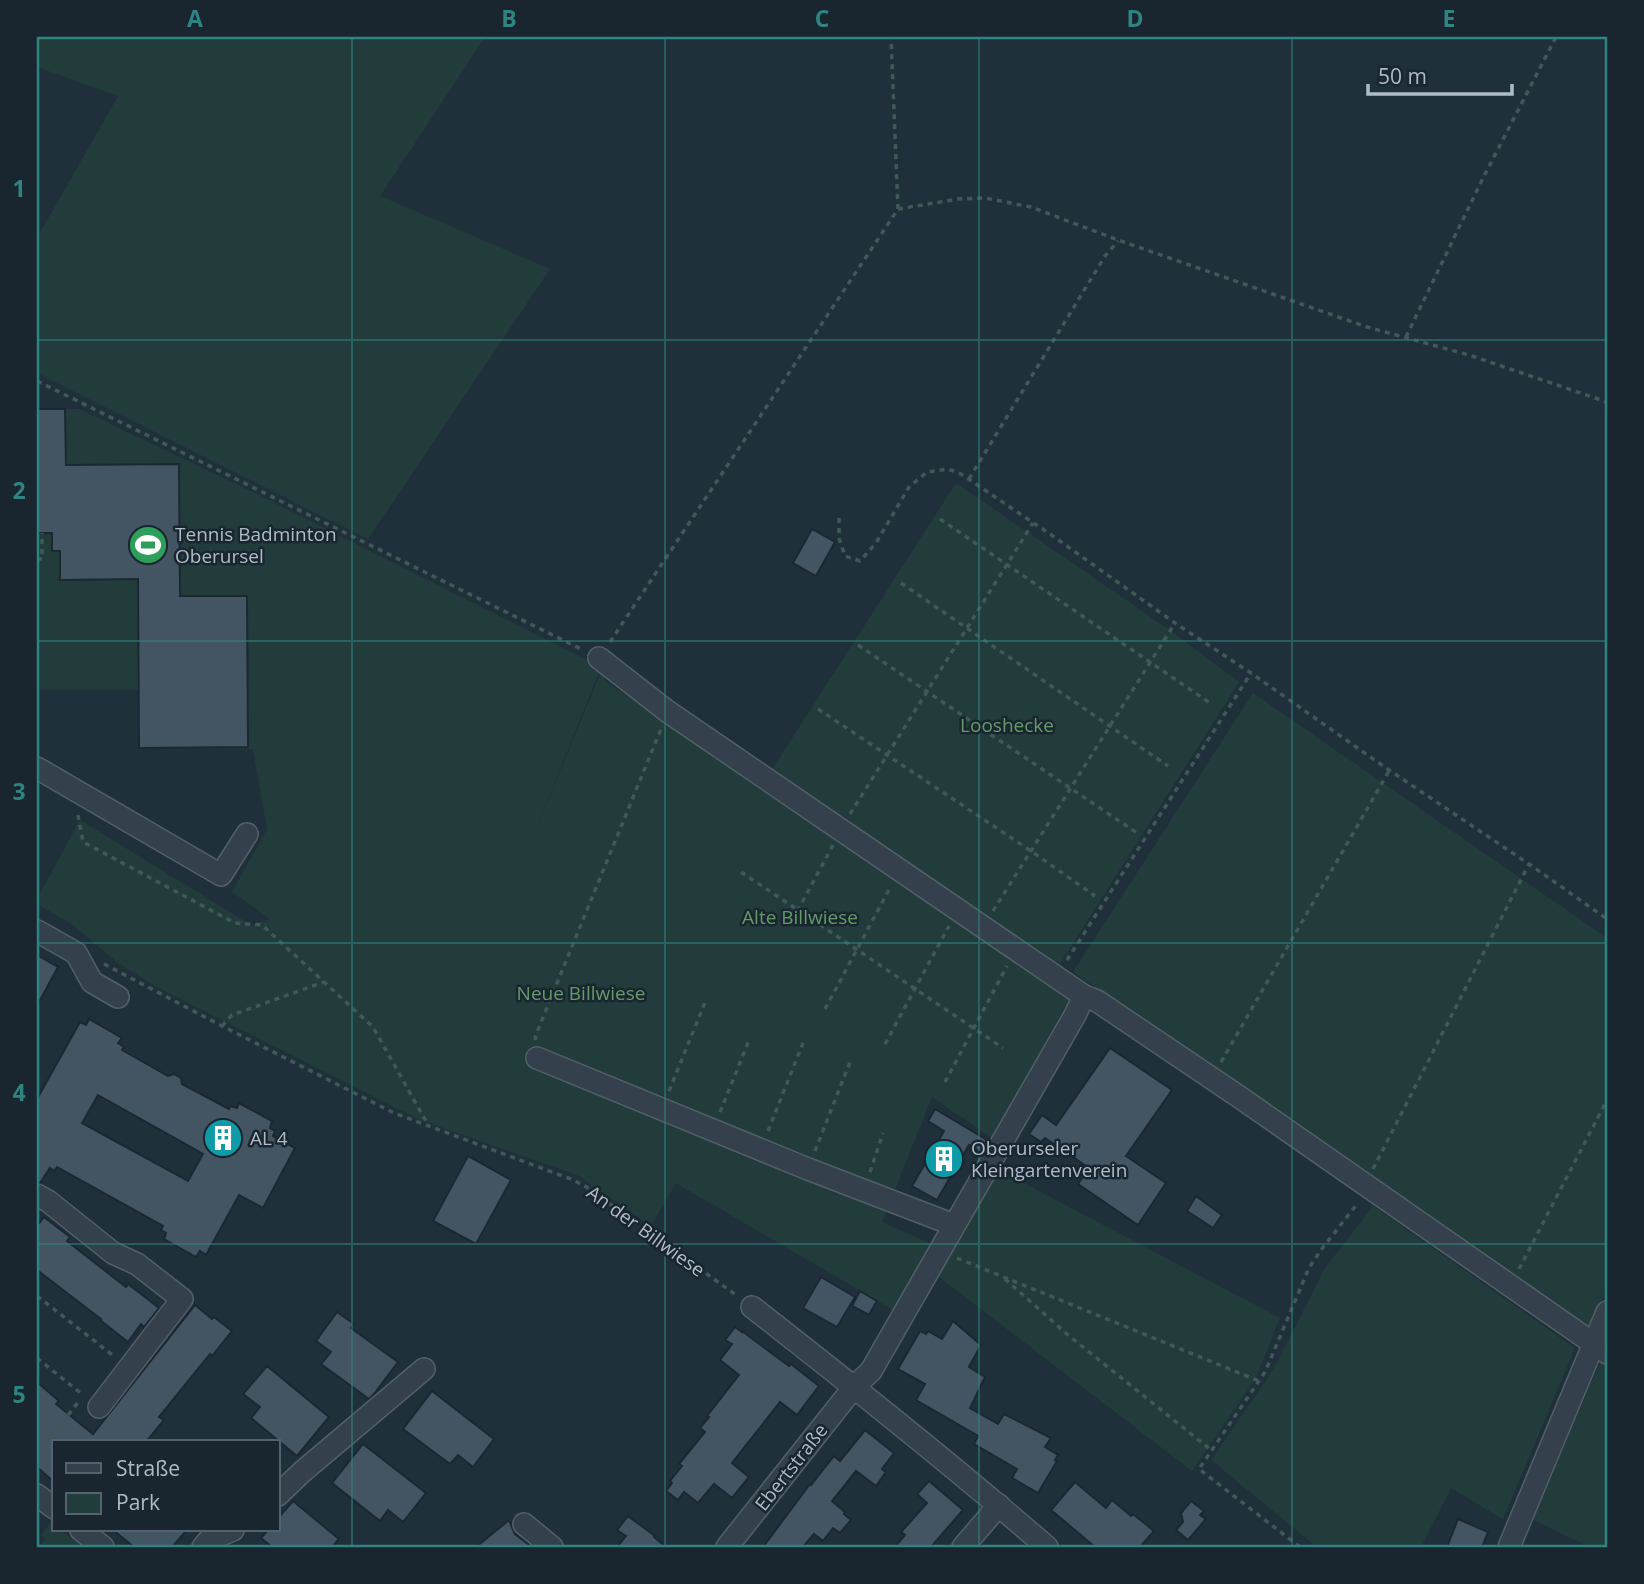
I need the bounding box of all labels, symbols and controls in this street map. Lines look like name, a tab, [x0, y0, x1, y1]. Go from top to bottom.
text: A	[187, 2, 203, 34]
text: B	[501, 2, 517, 34]
text: C	[815, 2, 829, 34]
text: D	[1126, 2, 1144, 34]
text: E	[1443, 2, 1455, 34]
scale bar	[1368, 52, 1511, 96]
text: 50 m	[1378, 62, 1427, 90]
text: 1	[12, 172, 26, 204]
text: 2	[12, 474, 26, 506]
place label: Tennis Badminton Oberursel	[175, 521, 337, 569]
sports icon: Tennis Badminton Oberursel	[127, 524, 169, 566]
park label: Looshecke	[960, 712, 1054, 738]
text: 3	[12, 775, 26, 807]
park label: Alte Billwiese	[742, 904, 858, 930]
park label: Neue Billwiese	[517, 980, 645, 1006]
text: 4	[12, 1076, 26, 1108]
building icon: AL 4	[202, 1117, 244, 1159]
place label: AL 4	[250, 1125, 288, 1151]
place label: Oberurseler Kleingartenverein	[971, 1135, 1127, 1183]
building icon: Oberurseler Kleingartenverein	[923, 1138, 965, 1180]
street label: An der Billwiese	[582, 1179, 710, 1283]
text: 5	[12, 1378, 26, 1410]
street label: Ebertstraße	[749, 1418, 833, 1516]
legend	[52, 1440, 280, 1532]
text: Straße	[116, 1454, 180, 1482]
text: Park	[116, 1488, 160, 1516]

